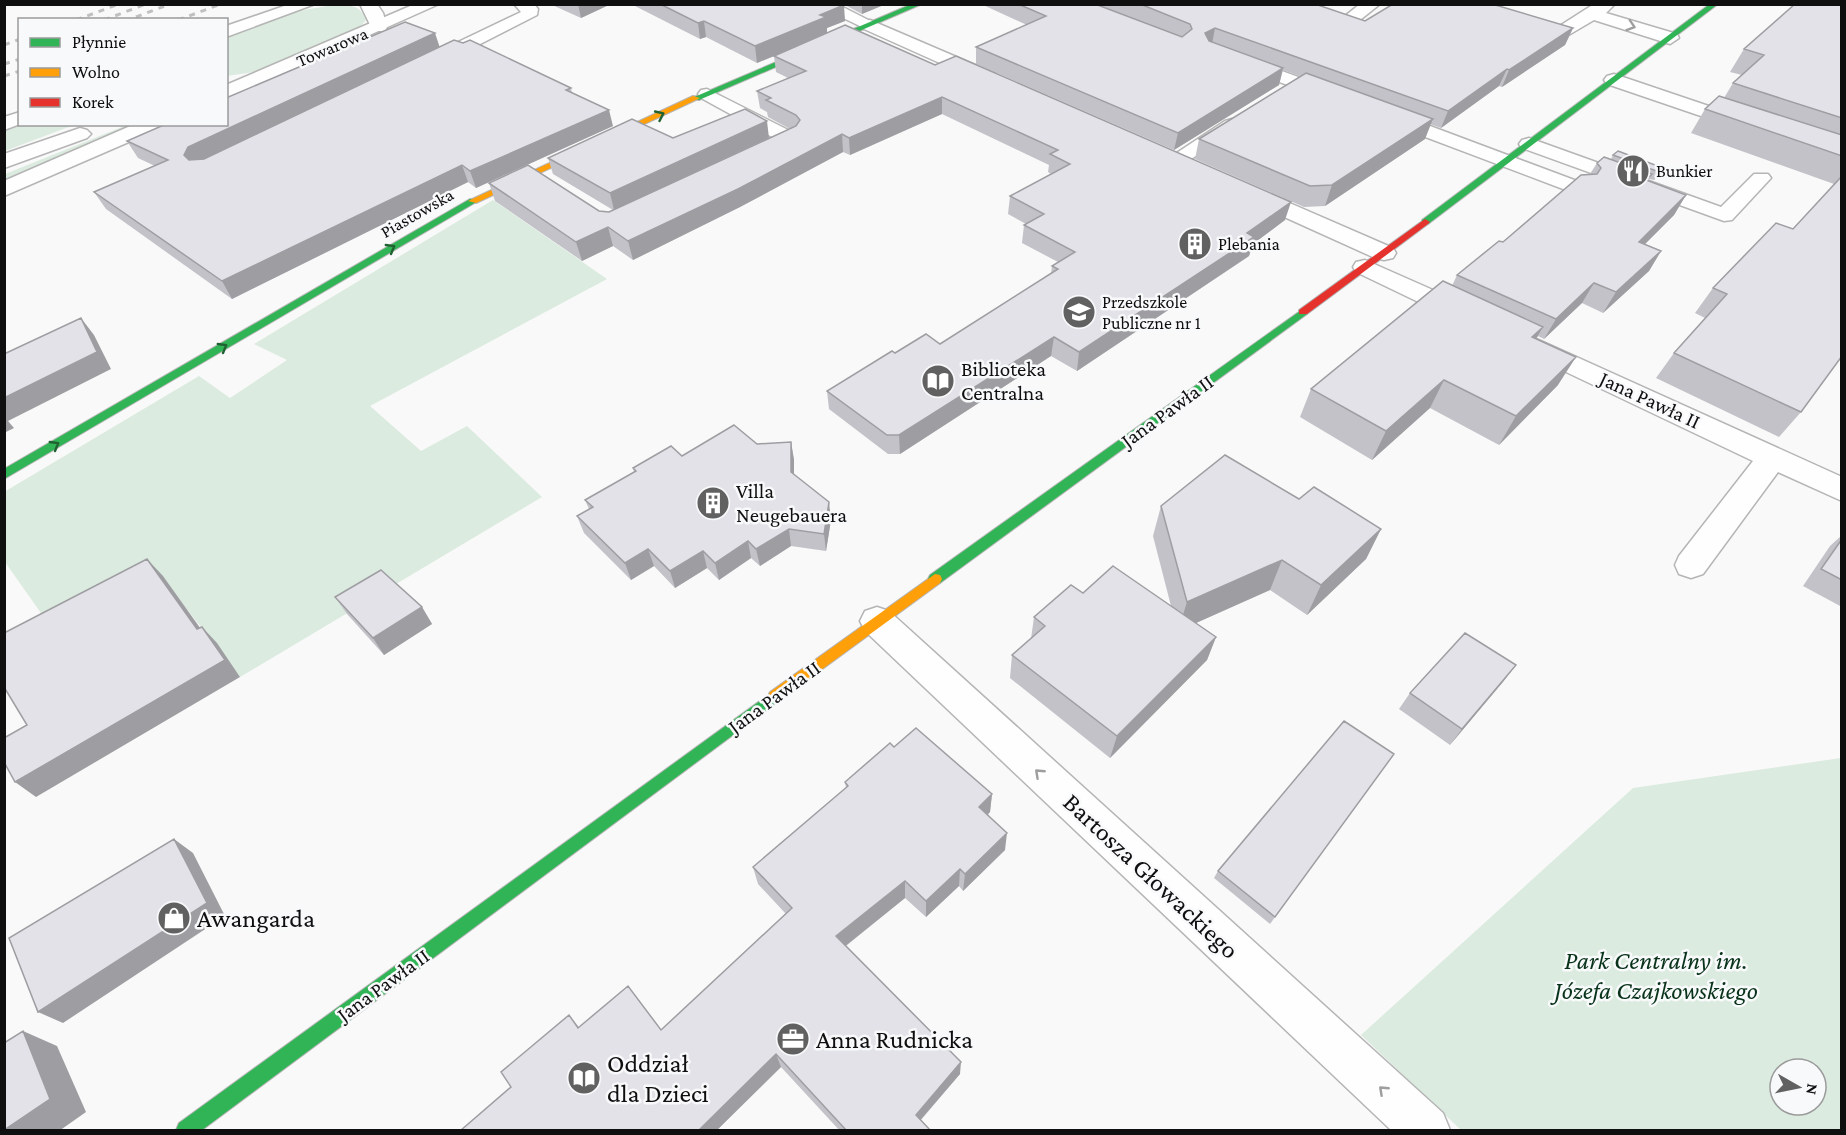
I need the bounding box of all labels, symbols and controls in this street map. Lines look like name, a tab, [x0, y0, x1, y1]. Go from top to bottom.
legend	[18, 18, 228, 126]
one-way arrow	[1625, 19, 1636, 31]
street label: Towarowa	[293, 23, 371, 71]
text: Płynnie	[72, 32, 126, 52]
text: Wolno	[72, 62, 120, 82]
text: Korek	[72, 92, 114, 112]
one-way arrow	[653, 110, 664, 122]
restaurant icon: Bunkier	[1615, 153, 1651, 189]
place label: Bunkier	[1656, 161, 1713, 181]
street label: Piastowska	[377, 184, 457, 242]
building icon: Plebania	[1177, 226, 1213, 262]
place label: Plebania	[1218, 234, 1280, 254]
one-way arrow	[385, 244, 396, 256]
place label: Przedszkole Publiczne nr 1	[1102, 292, 1201, 333]
school or university icon: Przedszkole Publiczne nr 1	[1061, 294, 1097, 330]
one-way arrow	[217, 343, 227, 355]
place label: Biblioteka Centralna	[961, 357, 1046, 405]
library icon: Biblioteka Centralna	[920, 363, 956, 399]
street label: Jana Pawła II	[1594, 365, 1704, 434]
street label: Jana Pawła II	[1115, 370, 1218, 454]
one-way arrow	[49, 441, 59, 453]
place label: Villa Neugebauera	[736, 479, 847, 527]
building icon: Villa Neugebauera	[695, 485, 731, 521]
street label: Jana Pawła II	[722, 656, 825, 740]
one-way arrow	[1036, 769, 1046, 780]
street label: Bartosza Głowackiego	[1057, 787, 1245, 965]
shop icon: Awangarda	[156, 900, 192, 936]
place label: Awangarda	[197, 904, 315, 933]
street label: Jana Pawła II	[331, 944, 434, 1028]
park label: Park Centralny im. Józefa Czajkowskiego	[1550, 946, 1758, 1005]
office icon: Anna Rudnicka	[775, 1021, 811, 1057]
place label: Anna Rudnicka	[816, 1025, 973, 1054]
place label: Oddział dla Dzieci	[607, 1049, 709, 1108]
north arrow	[1768, 1057, 1828, 1117]
library icon: Oddział dla Dzieci	[566, 1060, 602, 1096]
text: N	[1803, 1083, 1822, 1096]
one-way arrow	[1379, 1087, 1390, 1098]

